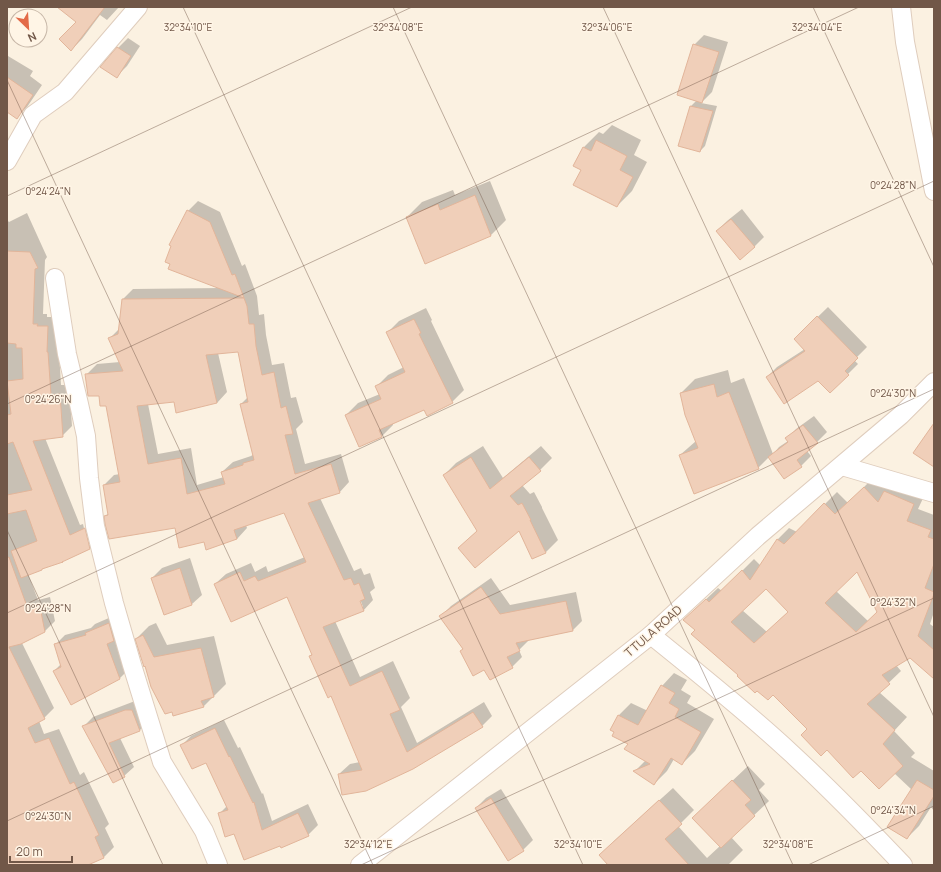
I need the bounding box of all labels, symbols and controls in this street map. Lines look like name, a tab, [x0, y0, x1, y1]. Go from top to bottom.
north arrow	[8, 8, 48, 48]
text: 32°34'10"E	[164, 20, 213, 34]
text: 32°34'08"E	[373, 20, 424, 34]
text: 32°34'06"E	[582, 20, 633, 34]
text: 32°34'04"E	[792, 20, 842, 34]
text: N	[26, 29, 39, 46]
text: 0°24'28"N	[870, 178, 916, 192]
text: 0°24'24"N	[25, 184, 71, 198]
text: 0°24'30"N	[870, 386, 916, 400]
text: 0°24'26"N	[25, 392, 71, 406]
text: 0°24'32"N	[870, 595, 916, 609]
text: 0°24'28"N	[25, 601, 71, 615]
street label: TTULA ROAD	[621, 601, 685, 661]
text: 0°24'34"N	[870, 803, 916, 817]
text: 0°24'30"N	[25, 809, 71, 823]
text: 32°34'12"E	[344, 837, 392, 851]
text: 32°34'10"E	[554, 837, 603, 851]
text: 32°34'08"E	[763, 837, 814, 851]
scale bar	[10, 838, 72, 864]
text: 20 m	[16, 843, 43, 860]

